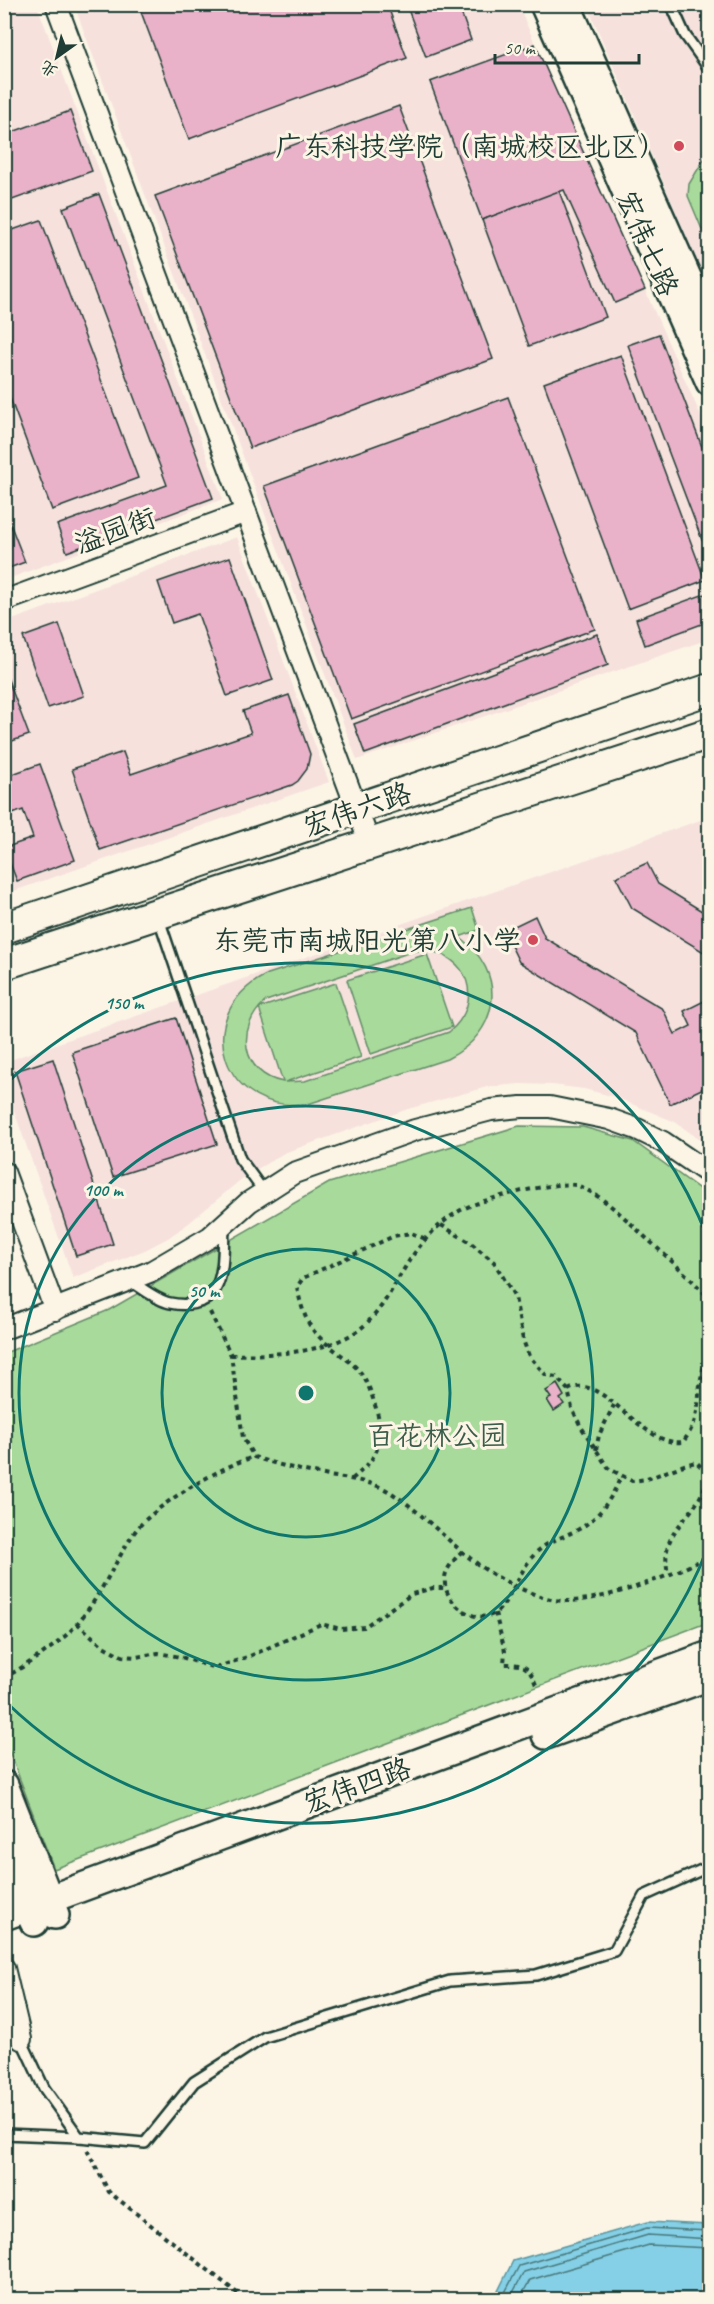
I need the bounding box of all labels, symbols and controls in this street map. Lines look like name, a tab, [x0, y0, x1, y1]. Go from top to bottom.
north arrow	[27, 27, 87, 87]
scale bar	[495, 27, 639, 65]
text: 50 m	[504, 37, 537, 59]
text: 北	[37, 56, 61, 81]
place label: 广东科技学院（南城校区北区）	[275, 129, 667, 164]
marker: 广东科技学院（南城校区北区）	[672, 139, 686, 153]
street label: 宏伟七路	[609, 185, 686, 301]
street label: 溢园街	[70, 500, 161, 561]
street label: 宏伟六路	[299, 775, 416, 844]
place label: 东莞市南城阳光第八小学	[213, 923, 521, 958]
marker: 东莞市南城阳光第八小学	[526, 933, 540, 947]
text: 150 m	[105, 992, 145, 1014]
text: 100 m	[84, 1179, 124, 1201]
text: 50 m	[189, 1280, 221, 1302]
centre of rings	[296, 1383, 316, 1403]
park label: 百花林公园	[367, 1418, 507, 1453]
street label: 宏伟四路	[299, 1750, 416, 1821]

